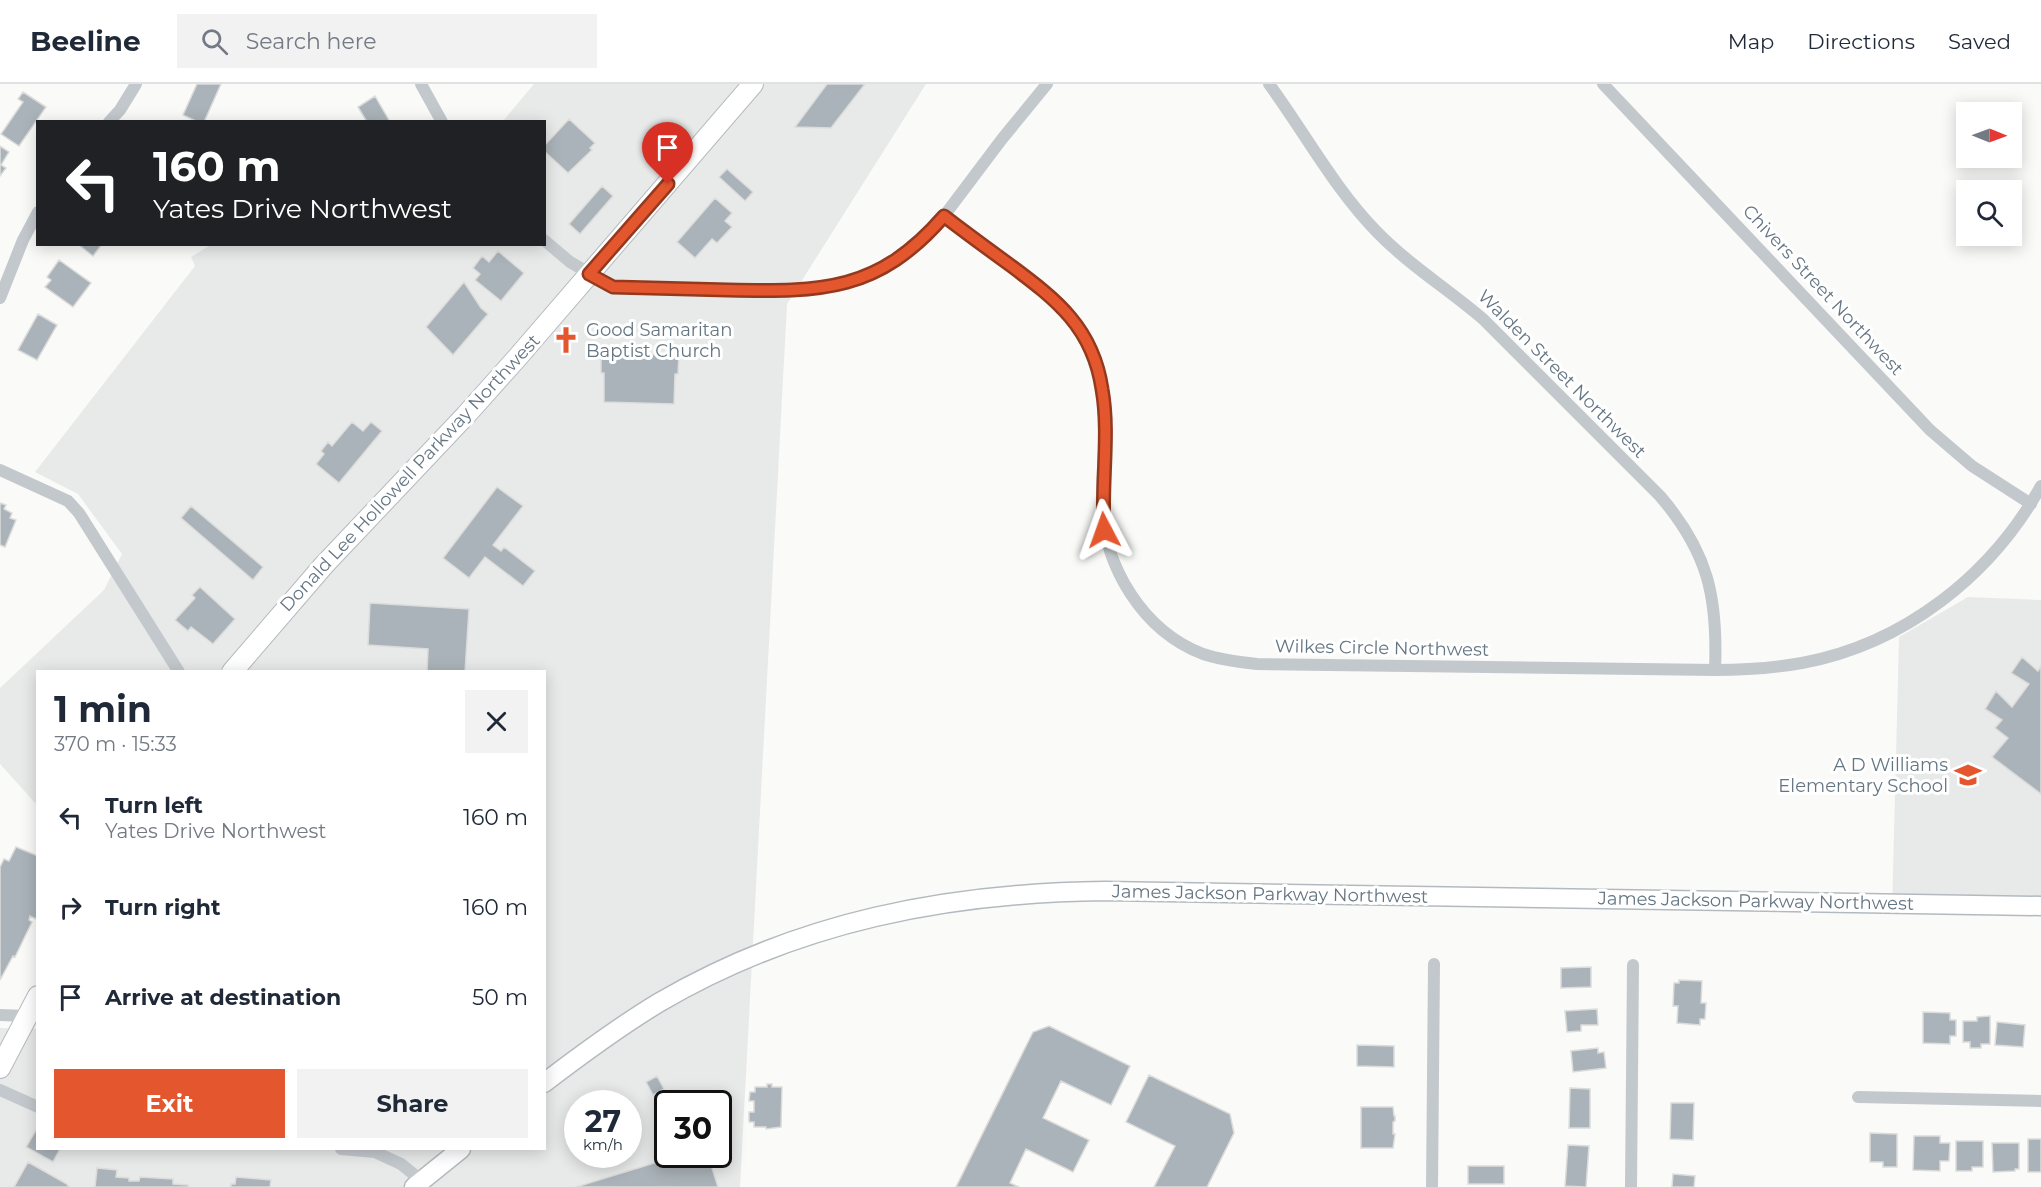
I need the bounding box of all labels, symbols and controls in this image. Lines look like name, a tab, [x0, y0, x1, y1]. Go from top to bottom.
search box	[177, 14, 597, 68]
text: Beeline	[30, 24, 141, 58]
icon: search	[198, 25, 231, 58]
text: Search here	[246, 28, 377, 55]
text: Map	[1728, 29, 1774, 54]
text: Directions	[1807, 29, 1915, 54]
text: Saved	[1948, 29, 2011, 54]
north arrow	[1956, 102, 2022, 168]
map controls	[1956, 102, 2022, 246]
pin	[642, 122, 693, 184]
icon: arrive	[651, 131, 684, 164]
text: 160 m	[153, 140, 281, 192]
icon: left	[54, 144, 132, 222]
button: search	[1956, 180, 2022, 246]
text: Yates Drive Northwest	[153, 192, 452, 225]
street label: Chivers Street Northwest	[1738, 200, 1908, 380]
street label: Walden Street Northwest	[1473, 285, 1651, 463]
place label: Good Samaritan Baptist Church	[586, 319, 732, 362]
church icon: Good Samaritan Baptist Church	[551, 325, 581, 355]
street label: Donald Lee Hollowell Parkway Northwest	[275, 330, 545, 616]
position arrow	[1072, 498, 1136, 562]
street label: Wilkes Circle Northwest	[1275, 635, 1489, 661]
text: 1 min	[54, 687, 152, 731]
button: close	[465, 690, 528, 753]
text: 370 m · 15:33	[54, 732, 177, 756]
place label: A D Williams Elementary School	[1778, 754, 1948, 797]
school or university icon: A D Williams Elementary School	[1953, 760, 1983, 790]
text: Turn left	[105, 792, 203, 819]
icon: left	[54, 801, 87, 834]
text: 160 m	[463, 804, 528, 831]
text: Yates Drive Northwest	[105, 819, 326, 843]
street label: James Jackson Parkway Northwest	[1111, 880, 1428, 908]
street label: James Jackson Parkway Northwest	[1597, 887, 1914, 915]
icon: right	[54, 891, 87, 924]
text: Turn right	[105, 894, 220, 921]
text: 160 m	[463, 894, 528, 921]
icon: arrive	[54, 981, 87, 1014]
text: Arrive at destination	[105, 984, 341, 1011]
text: 50 m	[472, 984, 528, 1011]
button: Exit	[54, 1069, 285, 1138]
button: Share	[297, 1069, 528, 1138]
speed limit sign: 30	[654, 1090, 732, 1168]
text: 27	[585, 1103, 621, 1140]
text: km/h	[583, 1135, 623, 1154]

